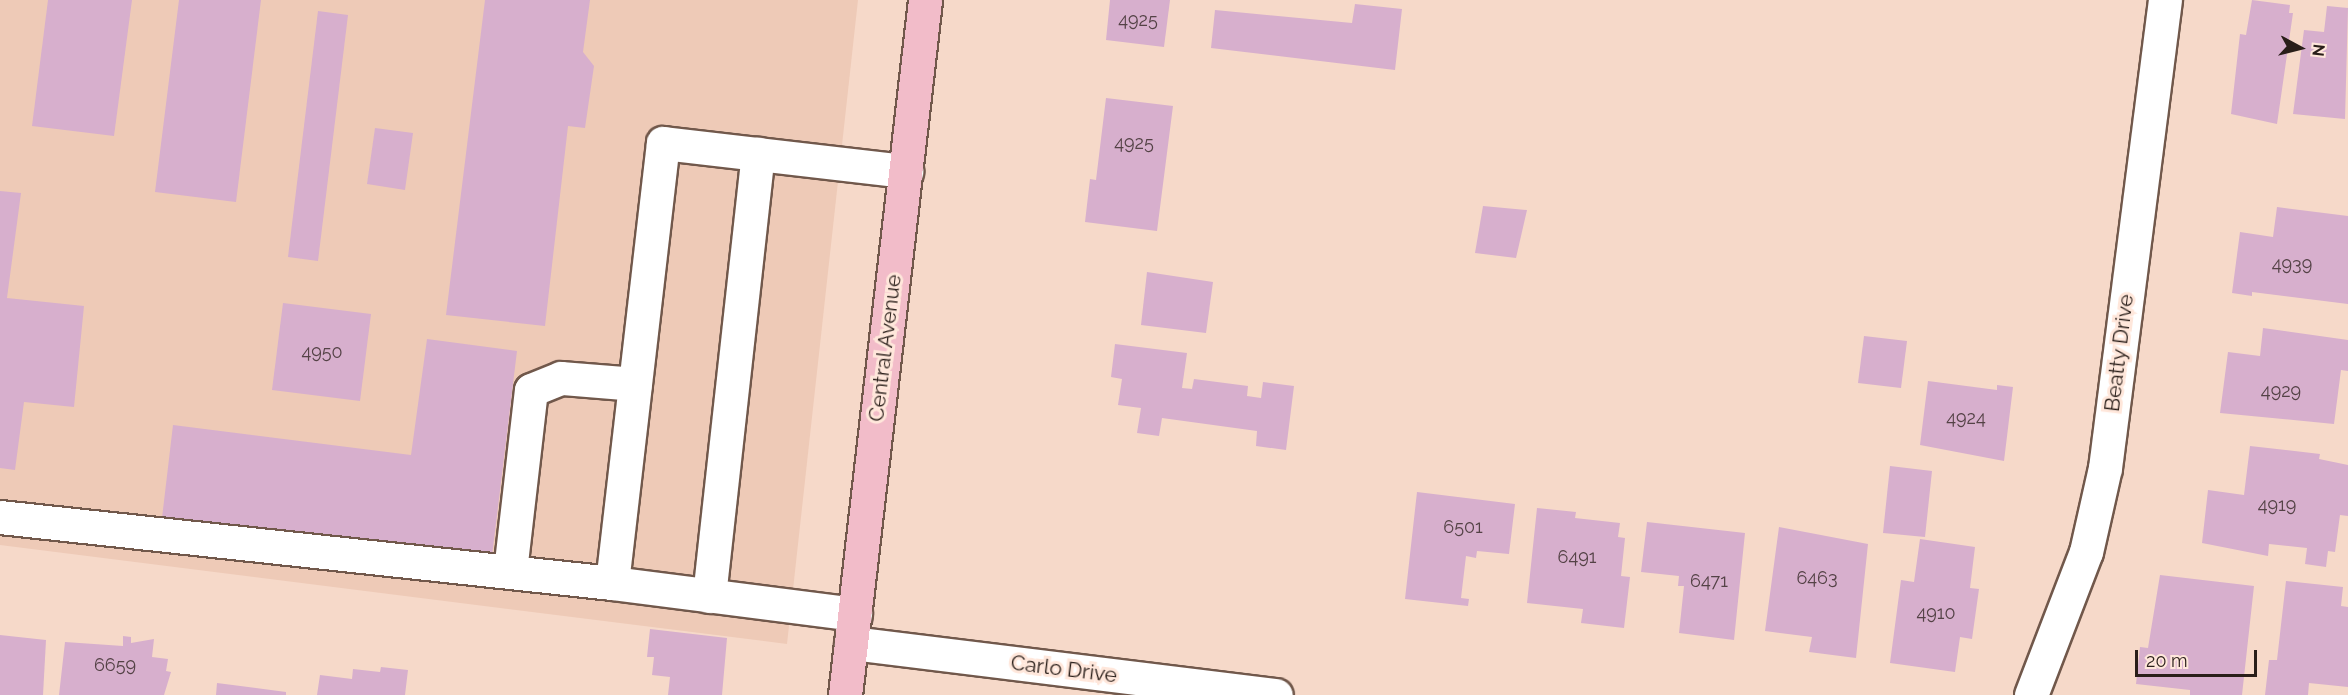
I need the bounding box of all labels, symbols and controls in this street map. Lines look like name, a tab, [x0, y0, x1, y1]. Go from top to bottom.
house number: 4925	[1118, 9, 1158, 31]
north arrow	[2270, 18, 2330, 78]
text: N	[2308, 43, 2329, 57]
house number: 4925	[1114, 132, 1154, 154]
house number: 4939	[2272, 253, 2312, 275]
street label: Central Avenue	[863, 272, 907, 424]
street label: Beatty Drive	[2099, 293, 2139, 413]
house number: 4950	[301, 341, 343, 363]
house number: 4929	[2261, 380, 2301, 402]
house number: 4924	[1946, 407, 1986, 429]
house number: 4919	[2258, 494, 2296, 516]
house number: 6501	[1443, 516, 1483, 538]
house number: 6491	[1558, 546, 1596, 568]
house number: 6463	[1796, 567, 1838, 589]
house number: 6471	[1690, 570, 1728, 592]
house number: 4910	[1916, 602, 1956, 624]
scale bar	[2138, 638, 2260, 676]
street label: Carlo Drive	[1009, 650, 1119, 688]
text: 20 m	[2146, 650, 2188, 671]
house number: 6659	[94, 654, 136, 676]

